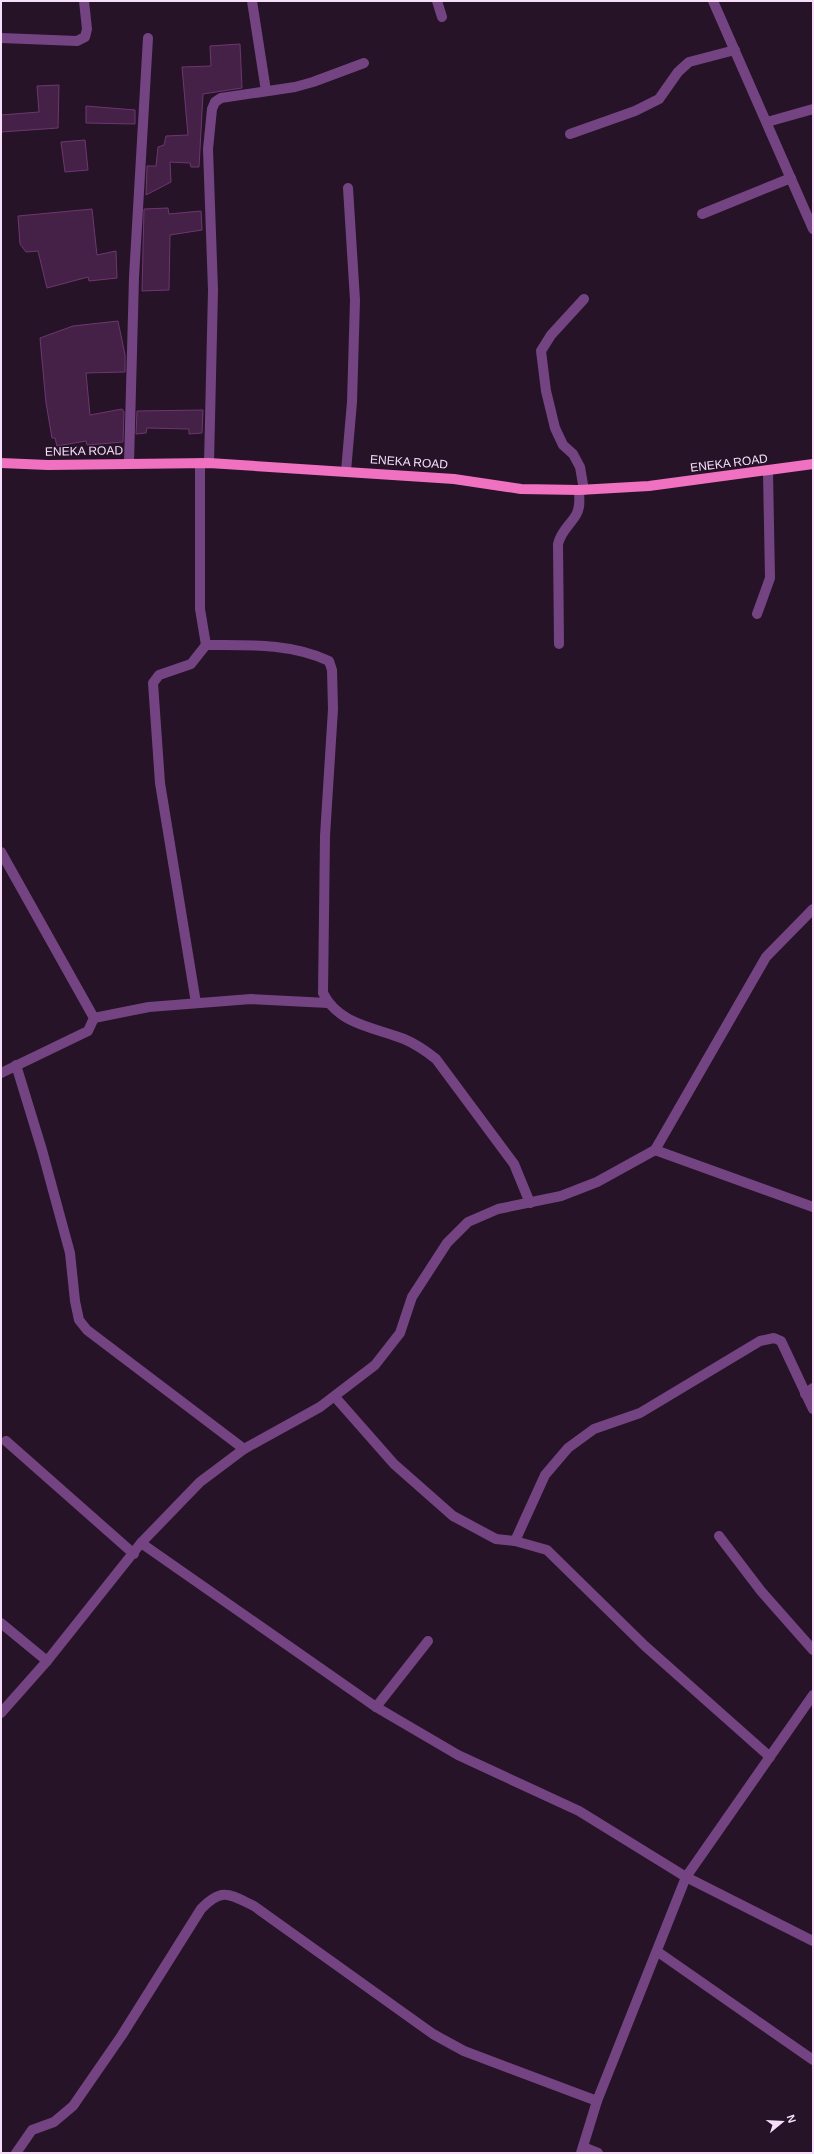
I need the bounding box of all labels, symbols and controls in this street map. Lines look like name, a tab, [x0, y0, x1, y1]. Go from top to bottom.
street label: ENEKA ROAD	[45, 443, 123, 459]
street label: ENEKA ROAD	[689, 451, 769, 475]
street label: ENEKA ROAD	[370, 452, 449, 472]
north arrow	[762, 2102, 802, 2142]
text: N	[785, 2113, 798, 2125]

